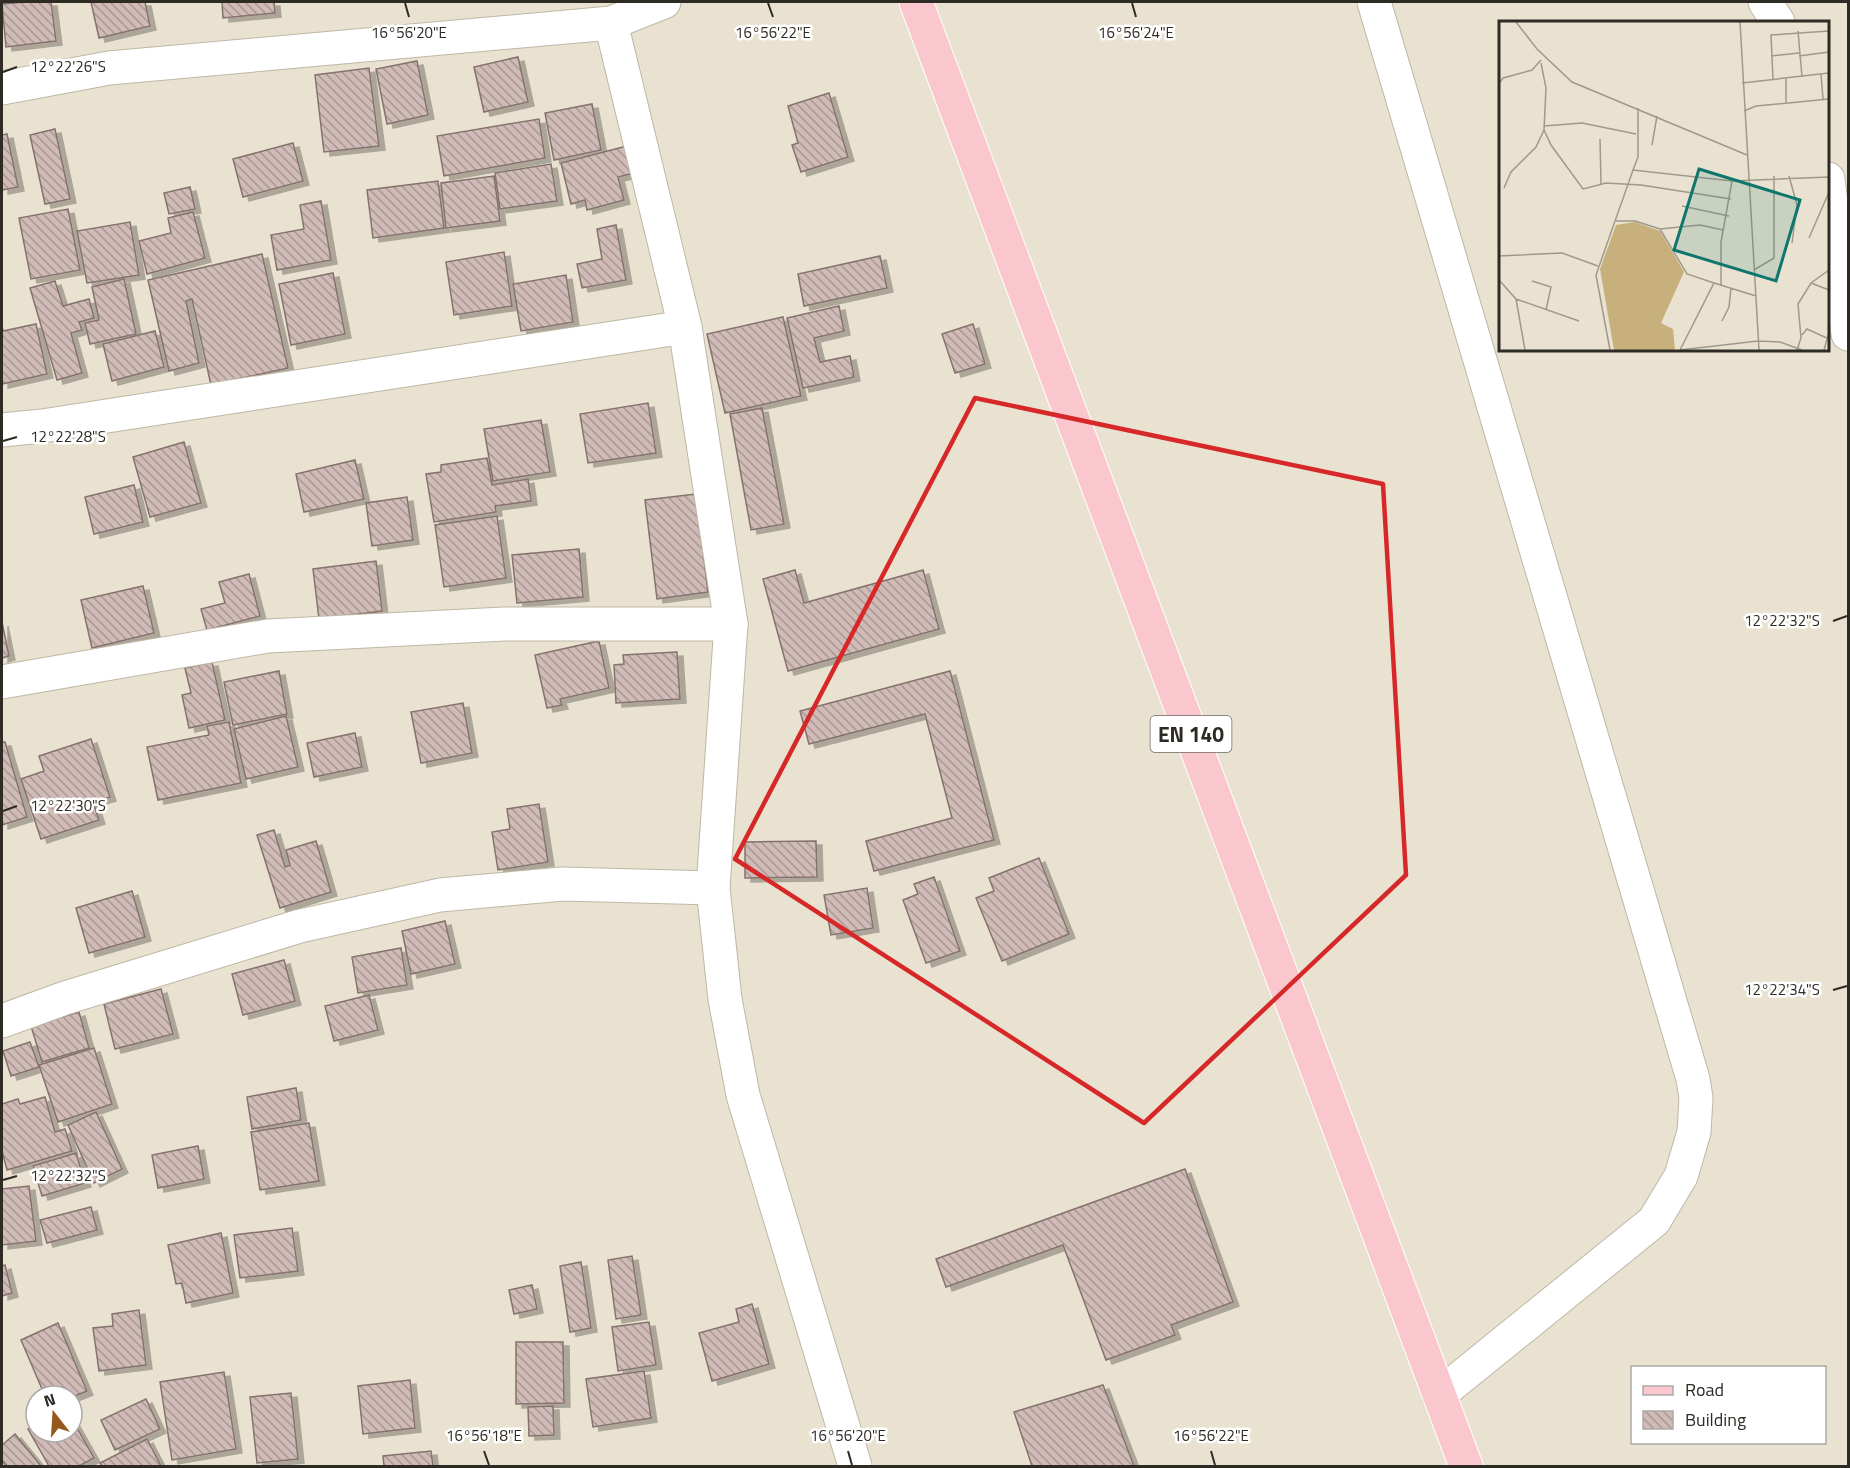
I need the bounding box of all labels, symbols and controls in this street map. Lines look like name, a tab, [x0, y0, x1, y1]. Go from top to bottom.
text: 16°56'20"E	[371, 21, 447, 44]
text: 16°56'22"E	[735, 21, 811, 44]
text: 16°56'24"E	[1098, 21, 1174, 44]
inset map	[1499, 21, 1829, 351]
text: 12°22'26"S	[30, 55, 106, 78]
text: 12°22'28"S	[30, 425, 106, 448]
text: 12°22'32"S	[1744, 609, 1820, 632]
road number: EN 140	[1150, 716, 1232, 752]
text: 12°22'30"S	[30, 794, 106, 817]
text: 12°22'34"S	[1744, 978, 1820, 1001]
text: 12°22'32"S	[30, 1164, 106, 1187]
legend	[1631, 1366, 1826, 1444]
text: Road	[1685, 1376, 1724, 1403]
north arrow	[24, 1384, 84, 1444]
text: N	[41, 1387, 58, 1413]
text: Building	[1685, 1406, 1746, 1433]
text: 16°56'18"E	[446, 1424, 522, 1447]
text: 16°56'20"E	[810, 1424, 886, 1447]
text: 16°56'22"E	[1173, 1424, 1249, 1447]

